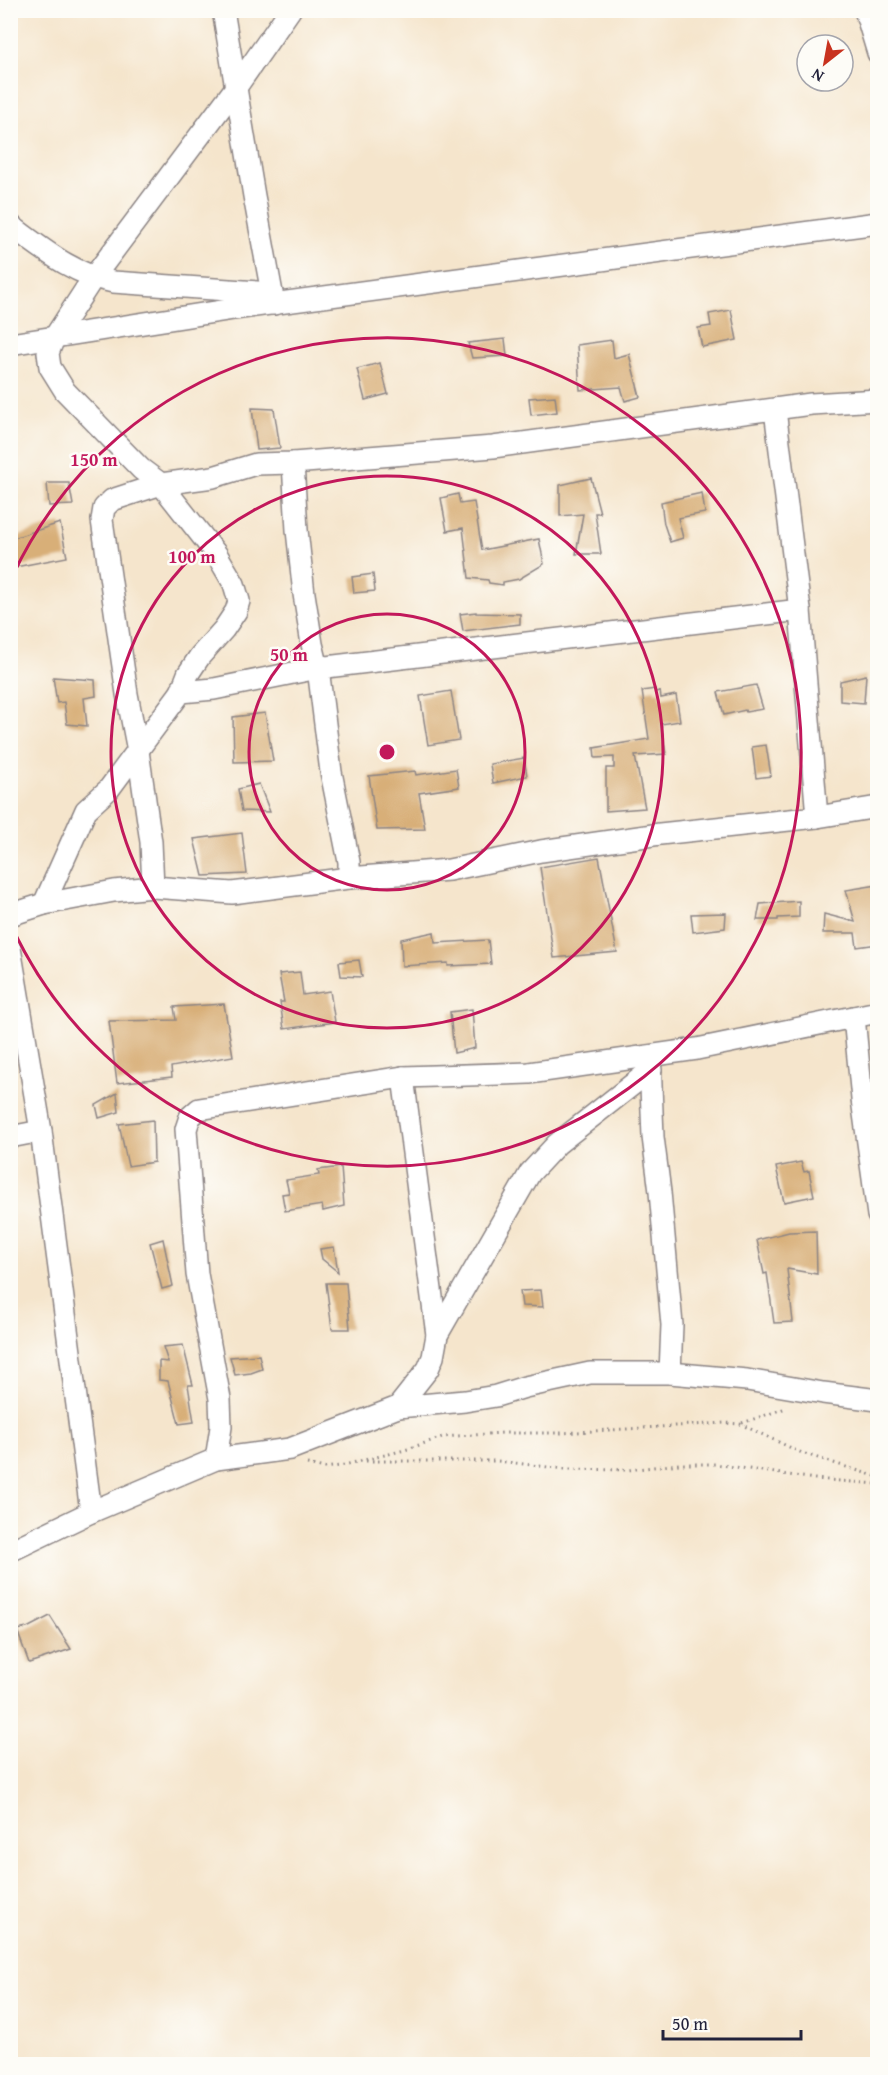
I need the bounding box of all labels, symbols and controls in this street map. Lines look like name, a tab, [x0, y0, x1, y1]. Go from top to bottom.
north arrow	[795, 33, 855, 93]
text: N	[806, 63, 828, 89]
text: 150 m	[70, 446, 118, 473]
text: 100 m	[168, 543, 216, 570]
text: 50 m	[270, 641, 309, 668]
centre of rings	[377, 742, 397, 762]
scale bar	[663, 2003, 801, 2041]
text: 50 m	[672, 2010, 708, 2037]

